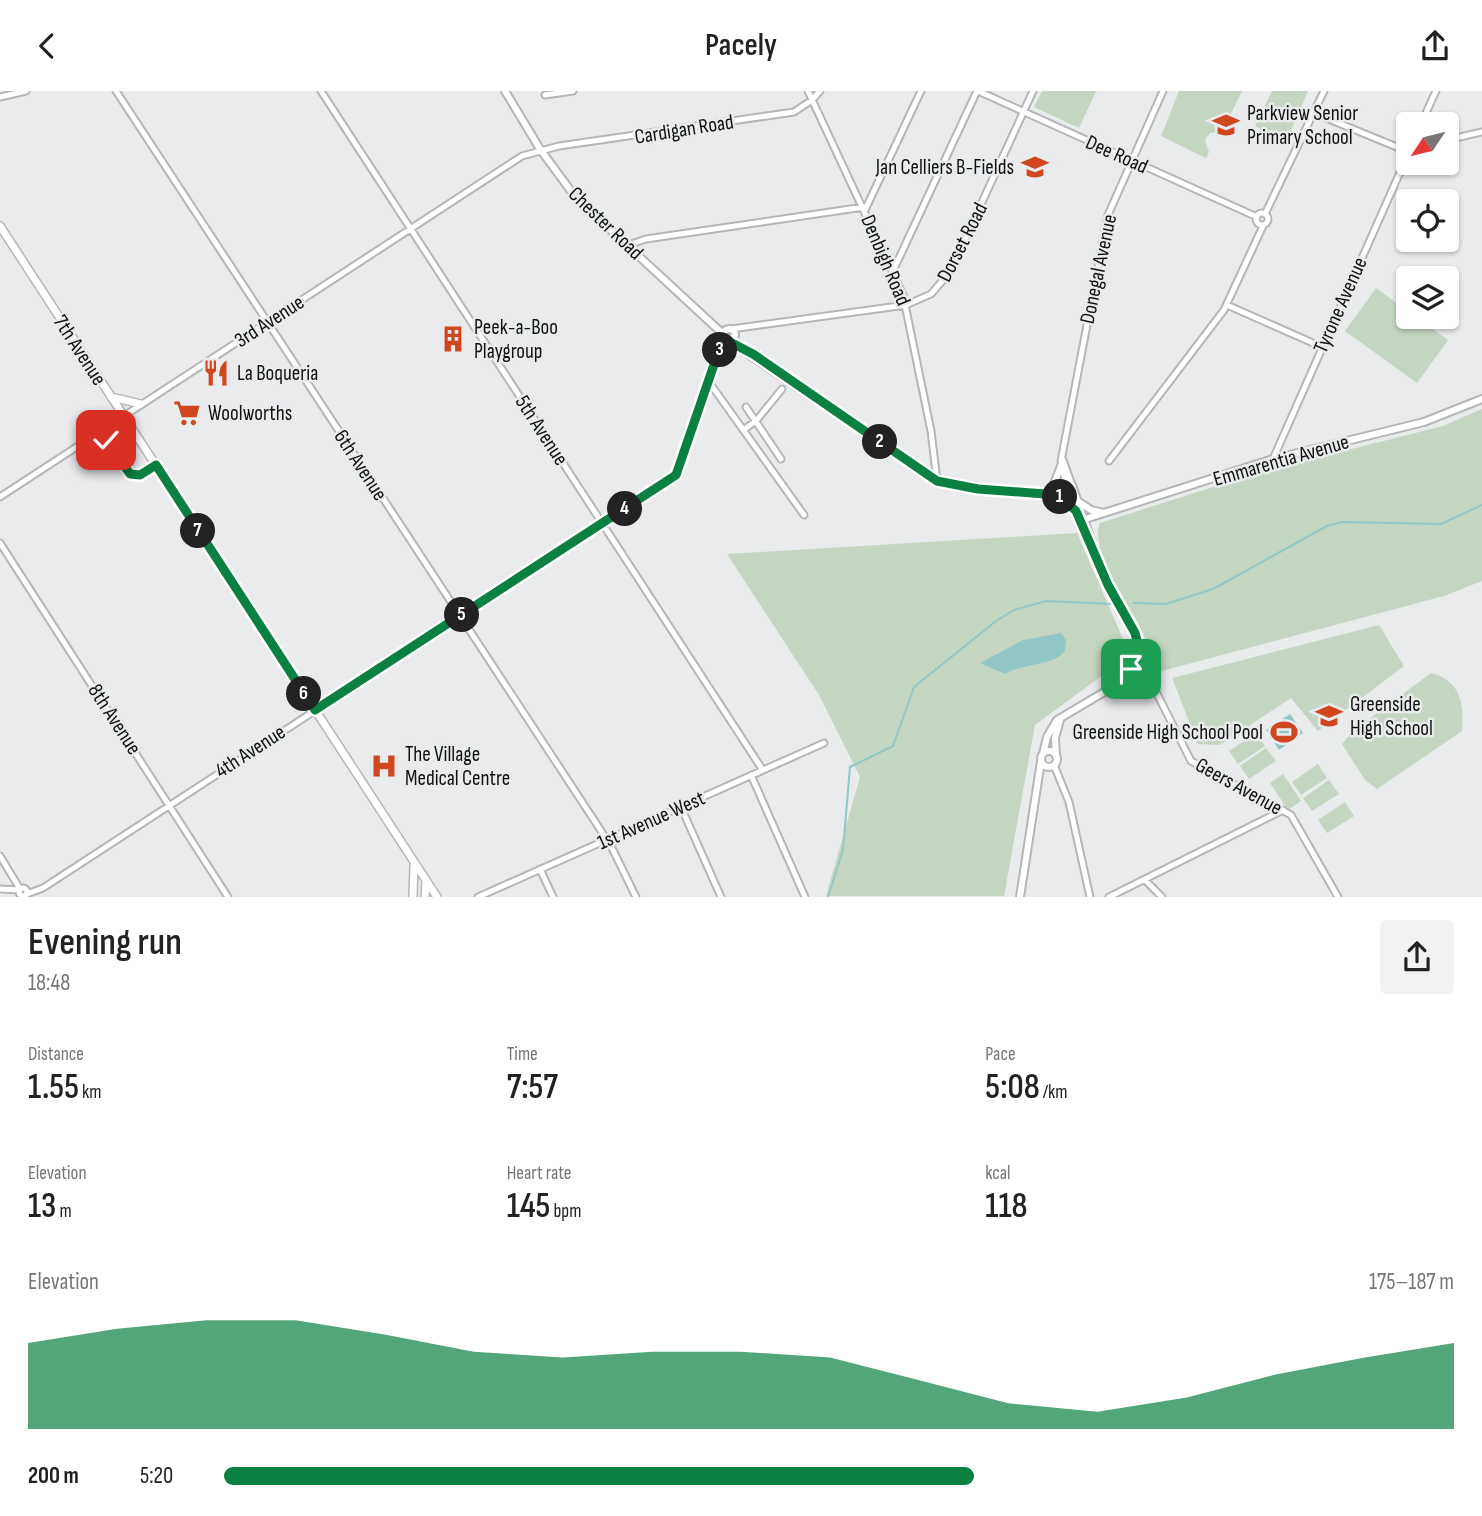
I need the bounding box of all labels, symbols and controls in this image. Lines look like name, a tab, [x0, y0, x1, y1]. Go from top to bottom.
text: Pacely	[705, 26, 777, 65]
icon: back	[28, 27, 66, 65]
icon: share	[1416, 27, 1454, 65]
place label: Parkview Senior Primary School	[1247, 101, 1358, 150]
street label: Cardigan Road	[633, 109, 735, 150]
school or university icon: Parkview Senior Primary School	[1211, 110, 1241, 140]
north arrow	[1396, 112, 1460, 175]
map controls	[1396, 112, 1459, 329]
street label: Dee Road	[1082, 130, 1152, 179]
school or university icon: Jan Celliers B-Fields	[1020, 152, 1050, 182]
place label: Jan Celliers B-Fields	[875, 155, 1014, 180]
street label: Chester Road	[563, 182, 648, 265]
button: locate	[1396, 189, 1459, 252]
street label: Dorset Road	[932, 198, 993, 286]
street label: Denbigh Road	[855, 211, 916, 309]
street label: Donegal Avenue	[1075, 212, 1122, 326]
street label: Tyrone Avenue	[1308, 253, 1373, 357]
button: layers	[1396, 266, 1459, 329]
street label: 3rd Avenue	[230, 290, 309, 353]
street label: 7th Avenue	[48, 310, 111, 390]
place label: Peek-a-Boo Playgroup	[474, 315, 558, 364]
building icon: Peek-a-Boo Playgroup	[438, 324, 468, 354]
pin: 3	[702, 333, 738, 367]
text: 3	[715, 338, 724, 361]
restaurant icon: La Boqueria	[201, 358, 231, 388]
place label: La Boqueria	[237, 361, 318, 386]
street label: 5th Avenue	[510, 391, 573, 470]
supermarket icon: Woolworths	[172, 398, 202, 428]
place label: Woolworths	[208, 401, 292, 426]
pin	[76, 410, 136, 470]
icon: check	[87, 421, 125, 459]
street label: 6th Avenue	[329, 425, 393, 505]
pin: 2	[862, 425, 898, 459]
street label: Emmarentia Avenue	[1210, 429, 1352, 492]
text: 2	[875, 430, 884, 453]
pin: 1	[1042, 479, 1078, 515]
text: 1	[1056, 485, 1063, 508]
pin: 4	[608, 491, 642, 527]
text: 4	[620, 497, 629, 520]
pin: 7	[180, 513, 216, 549]
text: 7	[193, 519, 202, 542]
pin: 5	[444, 597, 480, 633]
text: 5	[457, 603, 466, 626]
pin	[1101, 639, 1161, 699]
icon: arrive	[1112, 650, 1150, 688]
pin: 6	[286, 677, 322, 711]
street label: 8th Avenue	[83, 679, 147, 759]
text: 6	[299, 682, 308, 705]
place label: Greenside High School	[1350, 692, 1433, 741]
school or university icon: Greenside High School	[1314, 701, 1344, 731]
sports icon: Greenside High School Pool	[1269, 717, 1299, 747]
street label: 4th Avenue	[210, 719, 290, 783]
place label: Greenside High School Pool	[1072, 720, 1263, 745]
place label: The Village Medical Centre	[405, 742, 510, 791]
hospital icon: The Village Medical Centre	[369, 751, 399, 781]
street label: Geers Avenue	[1191, 752, 1287, 820]
street label: 1st Avenue West	[594, 786, 709, 855]
text: Evening run	[28, 920, 182, 965]
button: share	[1380, 920, 1454, 994]
text: 18:48	[28, 969, 70, 997]
text: Distance	[28, 1043, 84, 1066]
text: Time	[507, 1043, 538, 1066]
text: Pace	[985, 1043, 1016, 1066]
text: 1.55	[28, 1066, 79, 1109]
text: 7:57	[507, 1066, 558, 1109]
text: 5:08	[985, 1066, 1040, 1109]
text: km	[79, 1081, 101, 1104]
text: /km	[1040, 1081, 1067, 1104]
text: Elevation	[28, 1162, 87, 1185]
text: Heart rate	[507, 1162, 572, 1185]
text: kcal	[985, 1162, 1010, 1185]
text: 13	[28, 1185, 56, 1228]
text: 145	[507, 1185, 550, 1228]
text: 118	[985, 1185, 1028, 1228]
text: m	[56, 1200, 72, 1223]
text: bpm	[550, 1200, 581, 1223]
text: Elevation	[28, 1268, 99, 1296]
text: 175–187 m	[1369, 1268, 1454, 1296]
text: 200 m	[28, 1462, 79, 1490]
text: 5:20	[140, 1462, 173, 1490]

